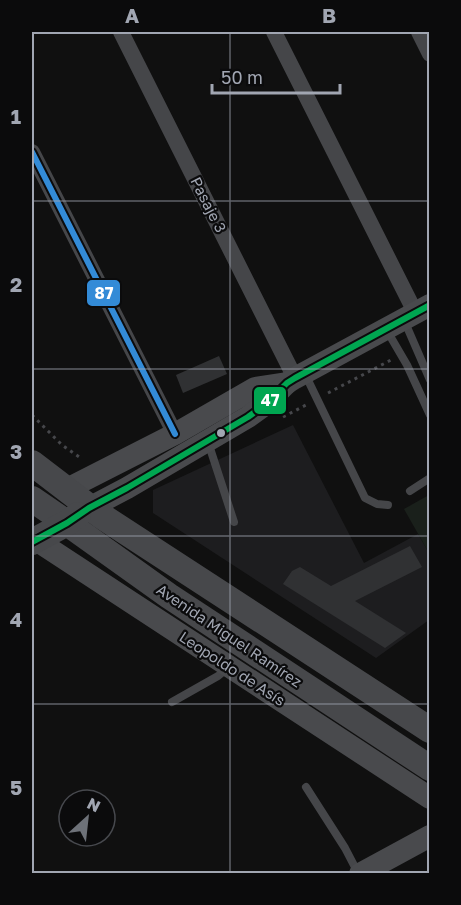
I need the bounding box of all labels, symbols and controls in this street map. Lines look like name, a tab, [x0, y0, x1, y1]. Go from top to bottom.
text: A	[125, 3, 139, 27]
text: B	[322, 3, 336, 27]
scale bar	[212, 57, 340, 95]
text: 50 m	[221, 66, 263, 88]
text: 1	[11, 104, 21, 128]
street label: Pasaje 3	[187, 174, 230, 235]
text: 2	[10, 272, 22, 296]
line badge: 87	[86, 279, 121, 307]
text: 87	[95, 283, 114, 303]
line badge: 47	[253, 386, 287, 415]
text: 47	[261, 390, 280, 410]
unlabelled marker	[215, 427, 227, 439]
text: 3	[10, 439, 22, 463]
street label: Avenida Miguel Ramírez	[154, 580, 306, 691]
text: 4	[10, 607, 22, 631]
street label: Leopoldo de Asís	[176, 627, 289, 709]
text: 5	[10, 775, 22, 799]
north arrow	[57, 788, 117, 848]
text: N	[84, 793, 104, 816]

